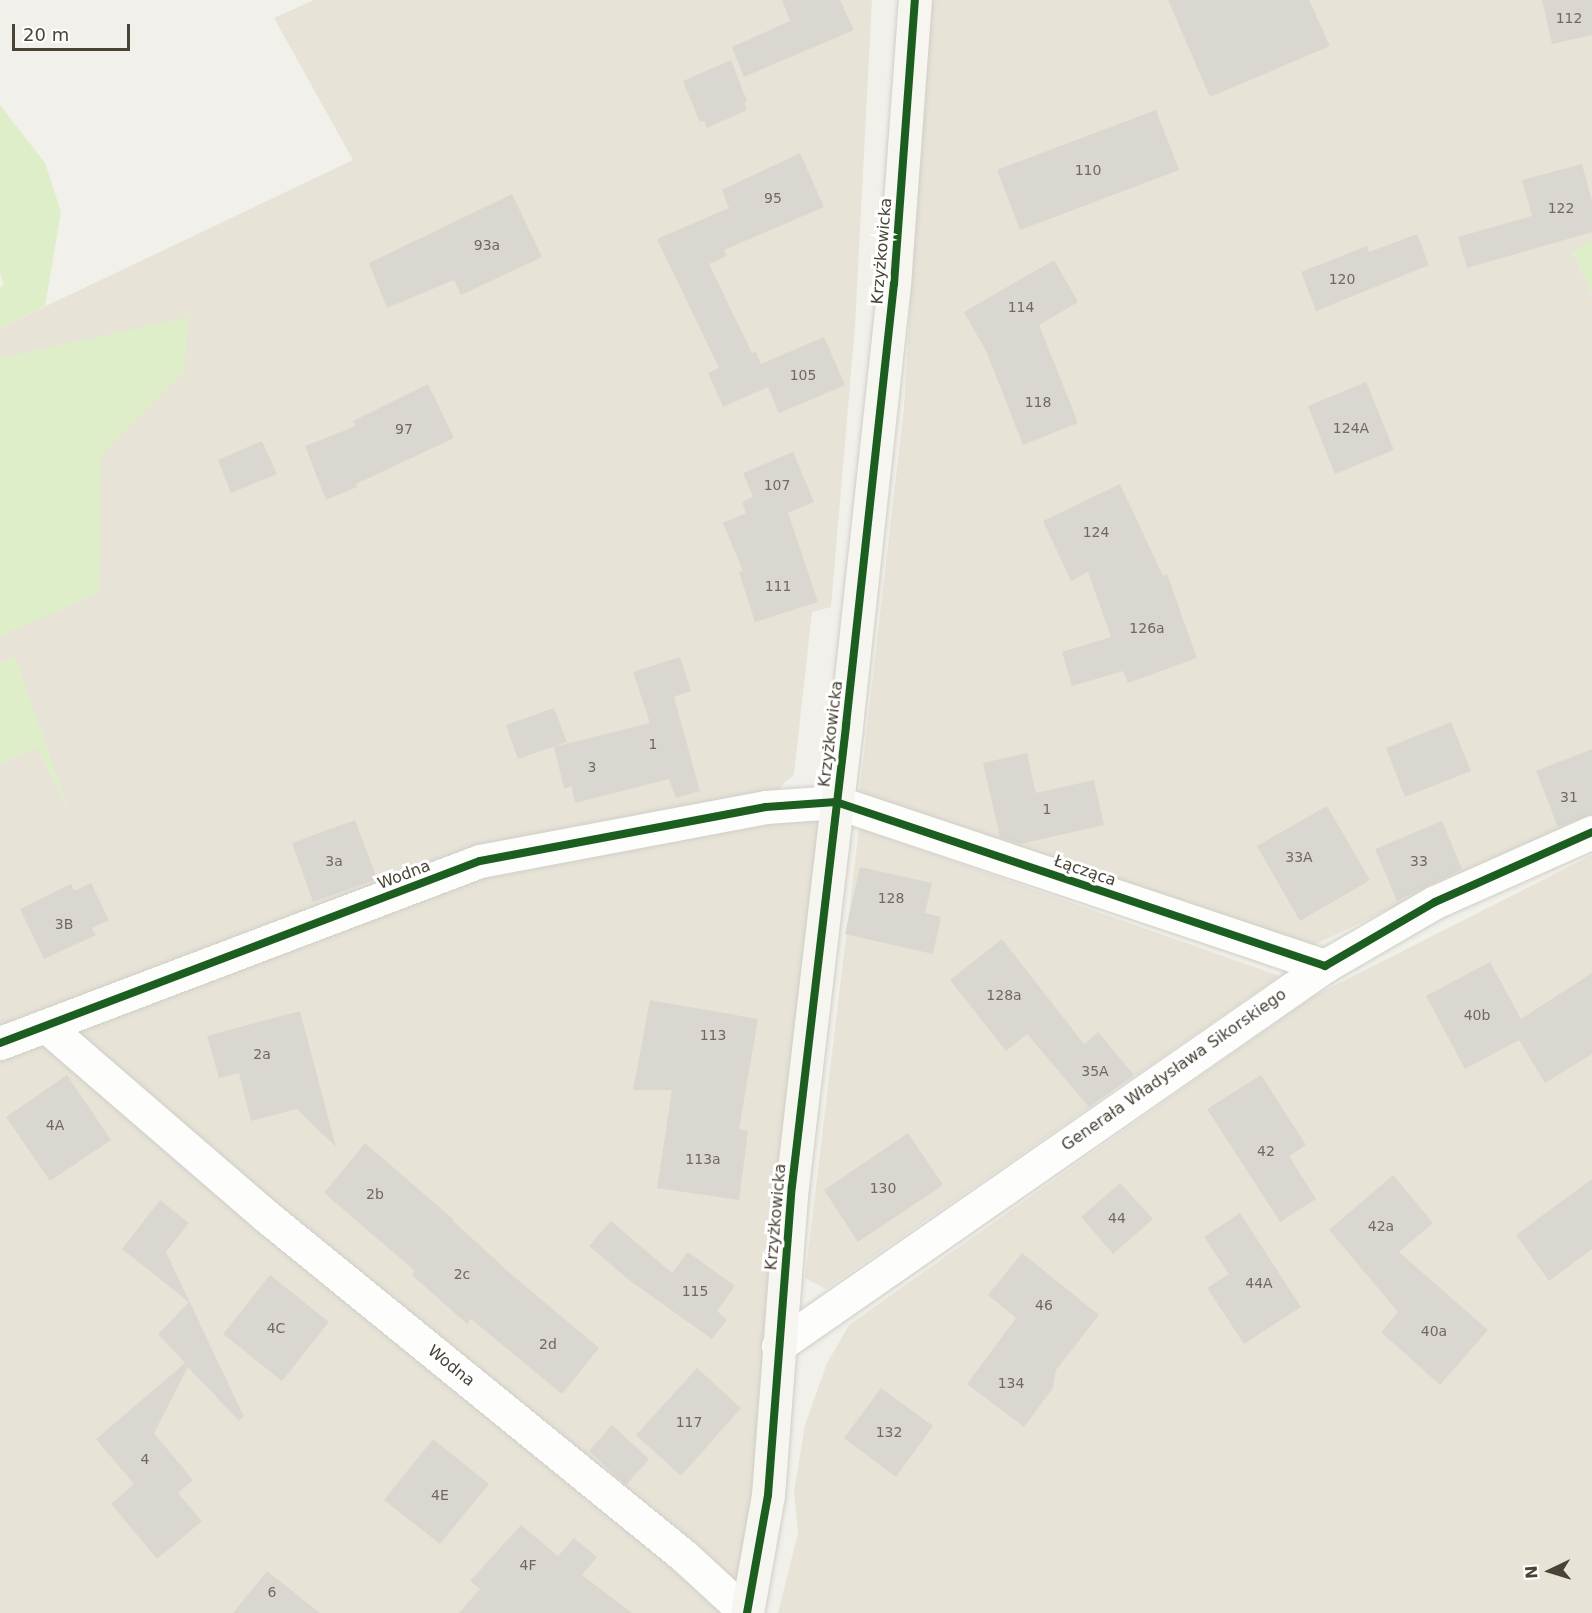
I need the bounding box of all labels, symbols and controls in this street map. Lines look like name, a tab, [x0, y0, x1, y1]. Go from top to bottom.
house number: 112	[1556, 10, 1582, 26]
scale bar	[15, 12, 134, 50]
text: 20 m	[23, 24, 69, 45]
house number: 110	[1075, 162, 1101, 178]
house number: 95	[764, 190, 782, 206]
street label: Krzyżkowicka	[868, 197, 896, 305]
house number: 122	[1548, 200, 1574, 216]
house number: 93a	[474, 237, 500, 253]
house number: 120	[1329, 271, 1355, 287]
house number: 114	[1008, 299, 1034, 315]
house number: 105	[790, 367, 816, 383]
house number: 118	[1025, 394, 1051, 410]
house number: 124A	[1333, 420, 1369, 436]
house number: 97	[395, 421, 413, 437]
house number: 107	[764, 477, 790, 493]
house number: 124	[1083, 524, 1109, 540]
house number: 111	[765, 578, 791, 594]
house number: 126a	[1129, 620, 1165, 636]
street label: Krzyżkowicka	[815, 680, 847, 788]
house number: 1	[649, 736, 657, 752]
house number: 3	[588, 759, 596, 775]
house number: 31	[1560, 789, 1578, 805]
house number: 1	[1043, 801, 1051, 817]
house number: 33A	[1285, 849, 1313, 865]
street label: Łącząca	[1051, 851, 1119, 891]
house number: 3a	[325, 853, 343, 869]
house number: 33	[1410, 853, 1428, 869]
street label: Wodna	[375, 856, 433, 894]
house number: 128	[878, 890, 904, 906]
house number: 3B	[55, 916, 73, 932]
street label: Generała Władysława Sikorskiego	[1058, 985, 1290, 1155]
house number: 128a	[986, 987, 1022, 1003]
house number: 40b	[1464, 1007, 1490, 1023]
house number: 113	[700, 1027, 726, 1043]
house number: 2a	[253, 1046, 271, 1062]
house number: 35A	[1081, 1063, 1109, 1079]
house number: 4A	[46, 1117, 64, 1133]
house number: 42	[1257, 1143, 1275, 1159]
house number: 113a	[685, 1151, 721, 1167]
street label: Krzyżkowicka	[762, 1163, 790, 1271]
house number: 130	[870, 1180, 896, 1196]
house number: 2b	[366, 1186, 384, 1202]
house number: 44	[1108, 1210, 1126, 1226]
house number: 42a	[1368, 1218, 1394, 1234]
house number: 2c	[454, 1266, 470, 1282]
house number: 44A	[1245, 1275, 1273, 1291]
house number: 115	[682, 1283, 708, 1299]
house number: 46	[1035, 1297, 1053, 1313]
house number: 4C	[267, 1320, 285, 1336]
house number: 40a	[1421, 1323, 1447, 1339]
house number: 2d	[539, 1336, 557, 1352]
street label: Wodna	[424, 1341, 478, 1391]
house number: 134	[998, 1375, 1024, 1391]
house number: 117	[676, 1414, 702, 1430]
house number: 132	[876, 1424, 902, 1440]
house number: 4	[141, 1451, 149, 1467]
house number: 4E	[431, 1487, 449, 1503]
north arrow	[1520, 1541, 1580, 1601]
house number: 4F	[520, 1557, 536, 1573]
text: N	[1522, 1565, 1541, 1580]
house number: 6	[268, 1584, 276, 1600]

